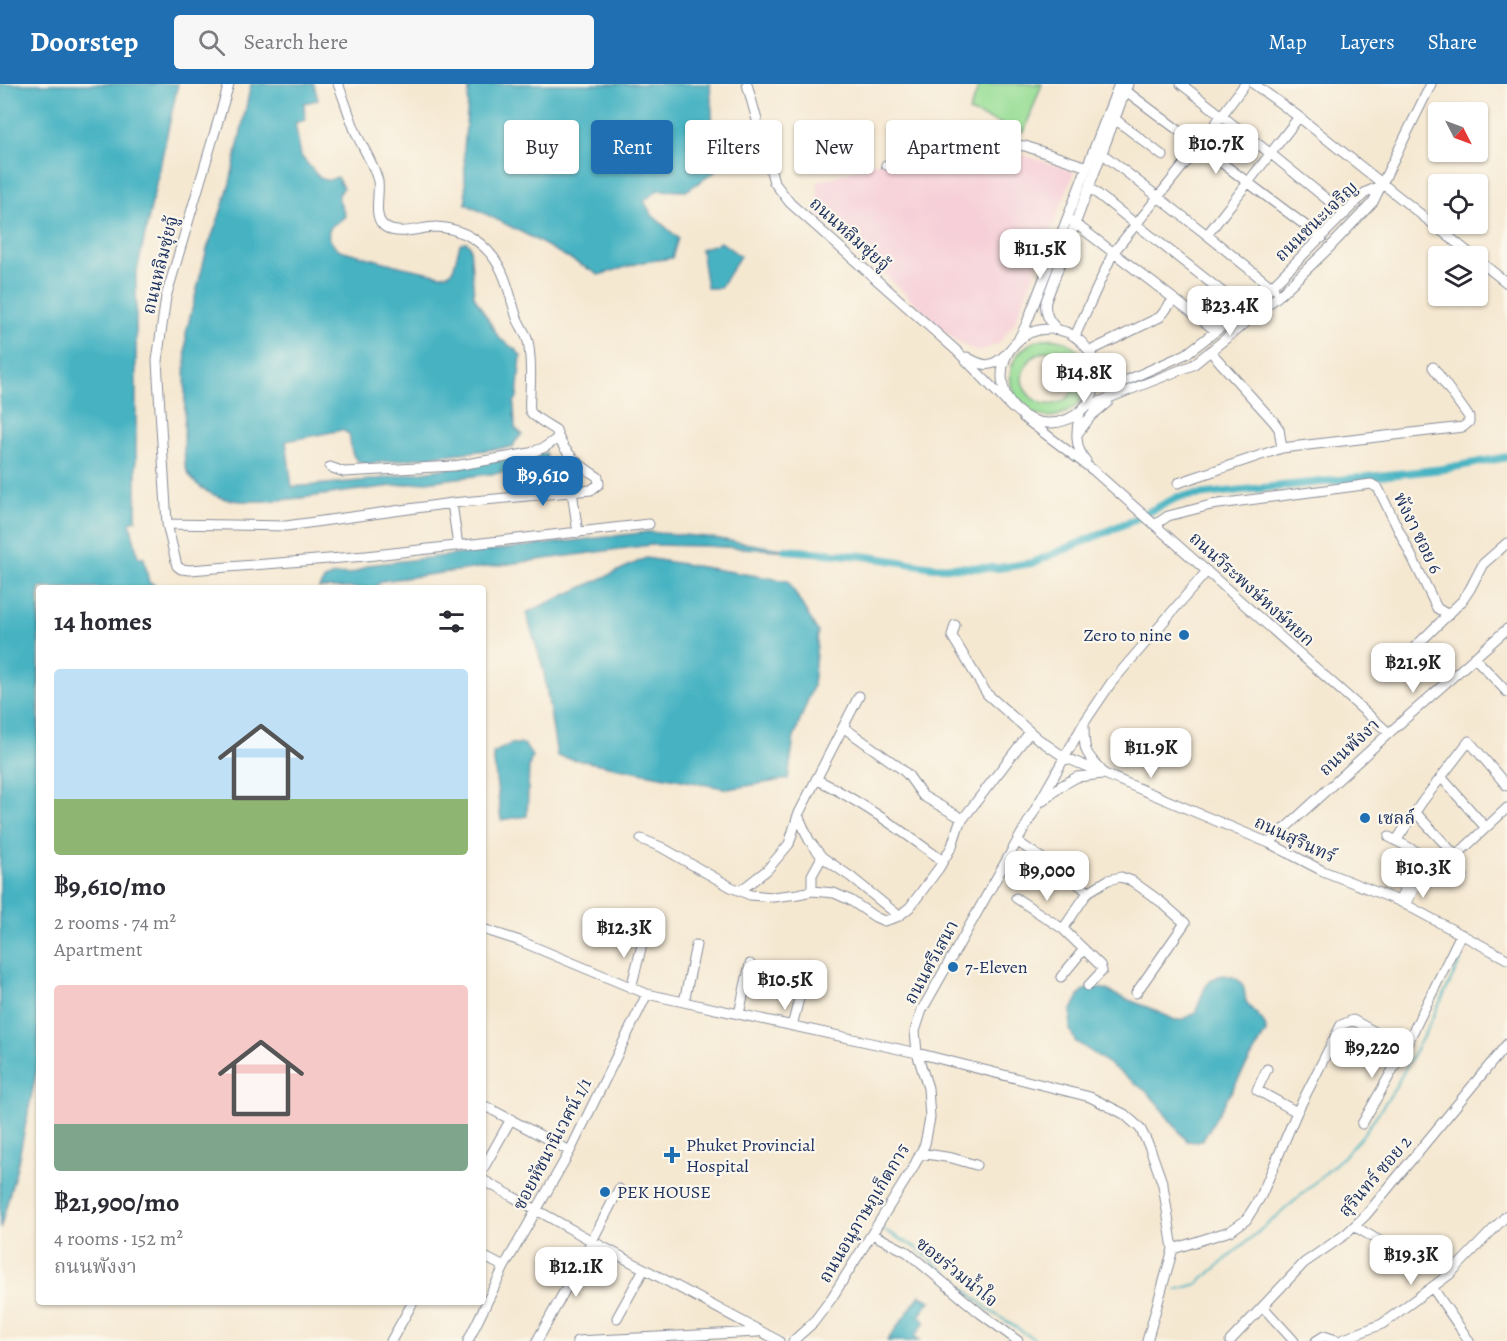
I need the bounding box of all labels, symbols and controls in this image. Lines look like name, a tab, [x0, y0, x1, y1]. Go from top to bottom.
search box	[174, 15, 594, 69]
text: Doorstep	[30, 23, 138, 61]
icon: search	[195, 26, 228, 59]
text: Search here	[243, 27, 348, 57]
text: Map	[1268, 28, 1307, 56]
text: Layers	[1340, 28, 1395, 56]
text: Share	[1428, 28, 1477, 56]
north arrow	[1428, 102, 1488, 162]
map controls	[1428, 102, 1488, 306]
chip: Buy	[504, 120, 579, 174]
chip: Rent	[591, 120, 673, 174]
chip: Filters	[685, 120, 782, 174]
chip: New	[794, 120, 874, 174]
chip: Apartment	[886, 120, 1021, 174]
pin: ฿10.7K	[1167, 124, 1265, 175]
text: ฿10.7K	[1188, 130, 1244, 157]
button: locate	[1428, 174, 1488, 234]
street label: ถนนชนะเจริญ	[1269, 175, 1363, 267]
street label: ถนนหลิมซุ่ยจู้	[805, 191, 895, 277]
street label: ถนนหลิมซุ่ยจู้	[136, 213, 184, 317]
pin: ฿11.5K	[991, 229, 1089, 280]
text: ฿11.5K	[1014, 235, 1066, 262]
button: layers	[1428, 246, 1488, 306]
pin: ฿23.4K	[1181, 286, 1279, 337]
text: ฿23.4K	[1201, 292, 1259, 319]
pin: ฿14.8K	[1035, 353, 1133, 404]
text: ฿14.8K	[1056, 359, 1112, 386]
pin: ฿9,610	[494, 456, 592, 507]
text: ฿9,610	[517, 462, 569, 489]
street label: พังงา ซอย 6	[1388, 488, 1448, 578]
street label: ถนนวีระพงษ์หงษ์หยก	[1184, 526, 1320, 652]
text: 14 homes	[54, 604, 152, 639]
icon: filters	[435, 605, 468, 638]
place label: Zero to nine	[1083, 623, 1172, 647]
marker: Zero to nine	[1177, 628, 1191, 642]
pin: ฿21.9K	[1364, 643, 1462, 694]
text: ฿21.9K	[1385, 649, 1441, 676]
icon: home	[207, 708, 315, 816]
street label: ถนนพังงา	[1314, 713, 1384, 781]
pin: ฿11.9K	[1102, 728, 1200, 779]
text: ฿11.9K	[1124, 734, 1178, 761]
place label: เชลล์	[1377, 806, 1415, 830]
street label: ถนนสุรินทร์	[1250, 810, 1340, 869]
marker: เชลล์	[1358, 811, 1372, 825]
pin: ฿10.3K	[1374, 848, 1472, 899]
pin: ฿9,000	[998, 851, 1096, 902]
text: ฿10.3K	[1395, 854, 1451, 881]
text: ฿9,000	[1019, 857, 1075, 884]
text: ฿9,610/mo	[54, 869, 166, 904]
pin: ฿12.3K	[575, 908, 673, 959]
text: 2 rooms · 74 m²	[54, 909, 176, 936]
text: ฿12.3K	[596, 914, 652, 941]
street label: ถนนศรีเสนา	[898, 916, 964, 1008]
text: Apartment	[54, 936, 143, 963]
place label: 7-Eleven	[965, 955, 1028, 979]
pin: ฿10.5K	[736, 960, 834, 1011]
marker: 7-Eleven	[946, 960, 960, 974]
text: ฿10.5K	[757, 966, 813, 993]
icon: home	[207, 1024, 315, 1132]
pin: ฿9,220	[1323, 1028, 1421, 1079]
text: ฿9,220	[1344, 1034, 1400, 1061]
street label: ซอยหัชนานิเวศน์ 1/1	[507, 1074, 597, 1214]
street label: สุรินทร์ ซอย 2	[1333, 1130, 1417, 1222]
place label: Phuket Provincial Hospital	[686, 1133, 816, 1178]
street label: ถนนอนุภาษภูเก็ตการ	[813, 1139, 915, 1287]
marker: Phuket Provincial Hospital	[663, 1146, 681, 1164]
place label: PEK HOUSE	[617, 1180, 711, 1204]
text: ฿21,900/mo	[54, 1185, 179, 1220]
marker: PEK HOUSE	[598, 1185, 612, 1199]
text: 4 rooms · 152 m²	[54, 1225, 183, 1252]
street label: ซอยร่วมน้ำใจ	[911, 1230, 1004, 1312]
pin: ฿19.3K	[1362, 1235, 1460, 1286]
text: ฿19.3K	[1384, 1241, 1438, 1268]
pin: ฿12.1K	[527, 1247, 625, 1298]
text: ถนนพังงา	[54, 1253, 137, 1280]
text: ฿12.1K	[549, 1253, 603, 1280]

